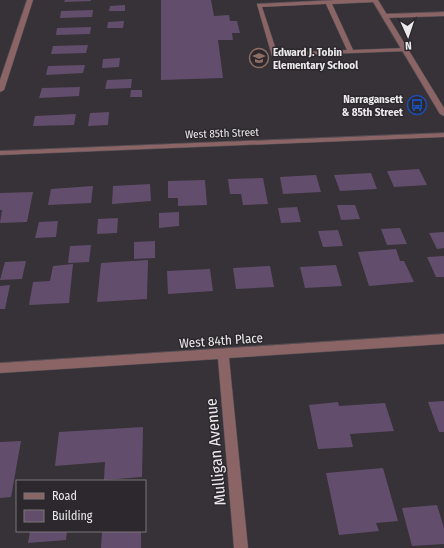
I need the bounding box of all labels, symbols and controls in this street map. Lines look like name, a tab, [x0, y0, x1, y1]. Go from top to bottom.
north arrow	[388, 16, 428, 56]
text: N	[405, 39, 412, 52]
place label: Edward J. Tobin Elementary School	[273, 46, 359, 72]
school or university icon: Edward J. Tobin Elementary School	[248, 47, 270, 69]
place label: Narragansett & 85th Street	[342, 93, 403, 119]
bus stop icon: Narragansett & 85th Street	[406, 94, 428, 116]
street label: West 85th Street	[185, 126, 260, 141]
street label: West 84th Place	[179, 330, 263, 351]
street label: Mulligan Avenue	[201, 397, 230, 506]
legend	[16, 480, 146, 532]
text: Road	[52, 489, 77, 503]
text: Building	[52, 509, 93, 523]

